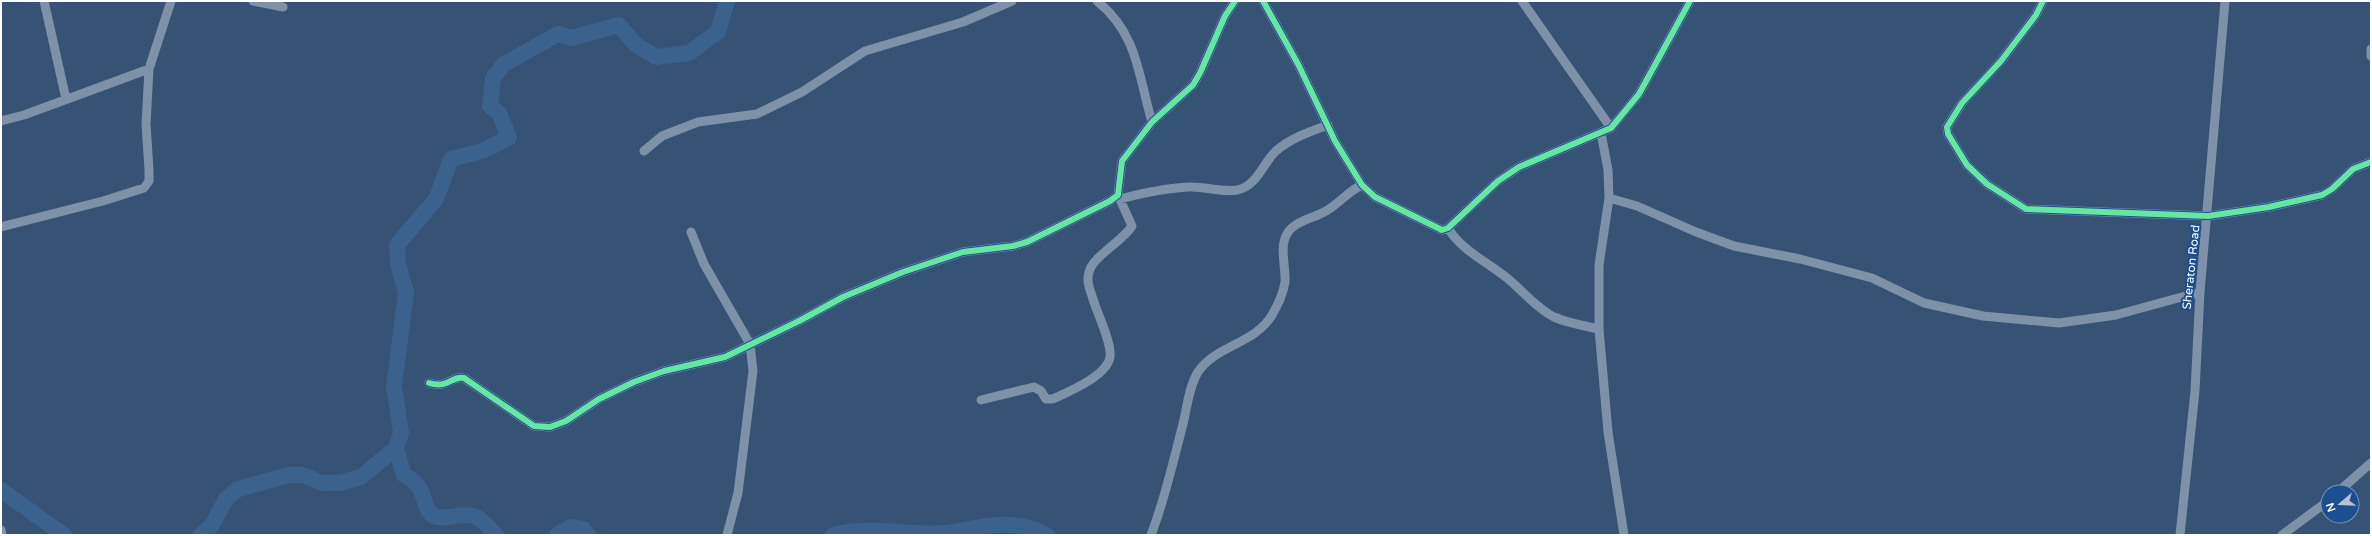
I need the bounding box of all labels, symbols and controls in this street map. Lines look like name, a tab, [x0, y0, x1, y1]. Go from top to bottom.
street label: Sheraton Road	[2180, 224, 2202, 310]
north arrow	[2320, 484, 2360, 524]
text: N	[2323, 501, 2339, 513]

